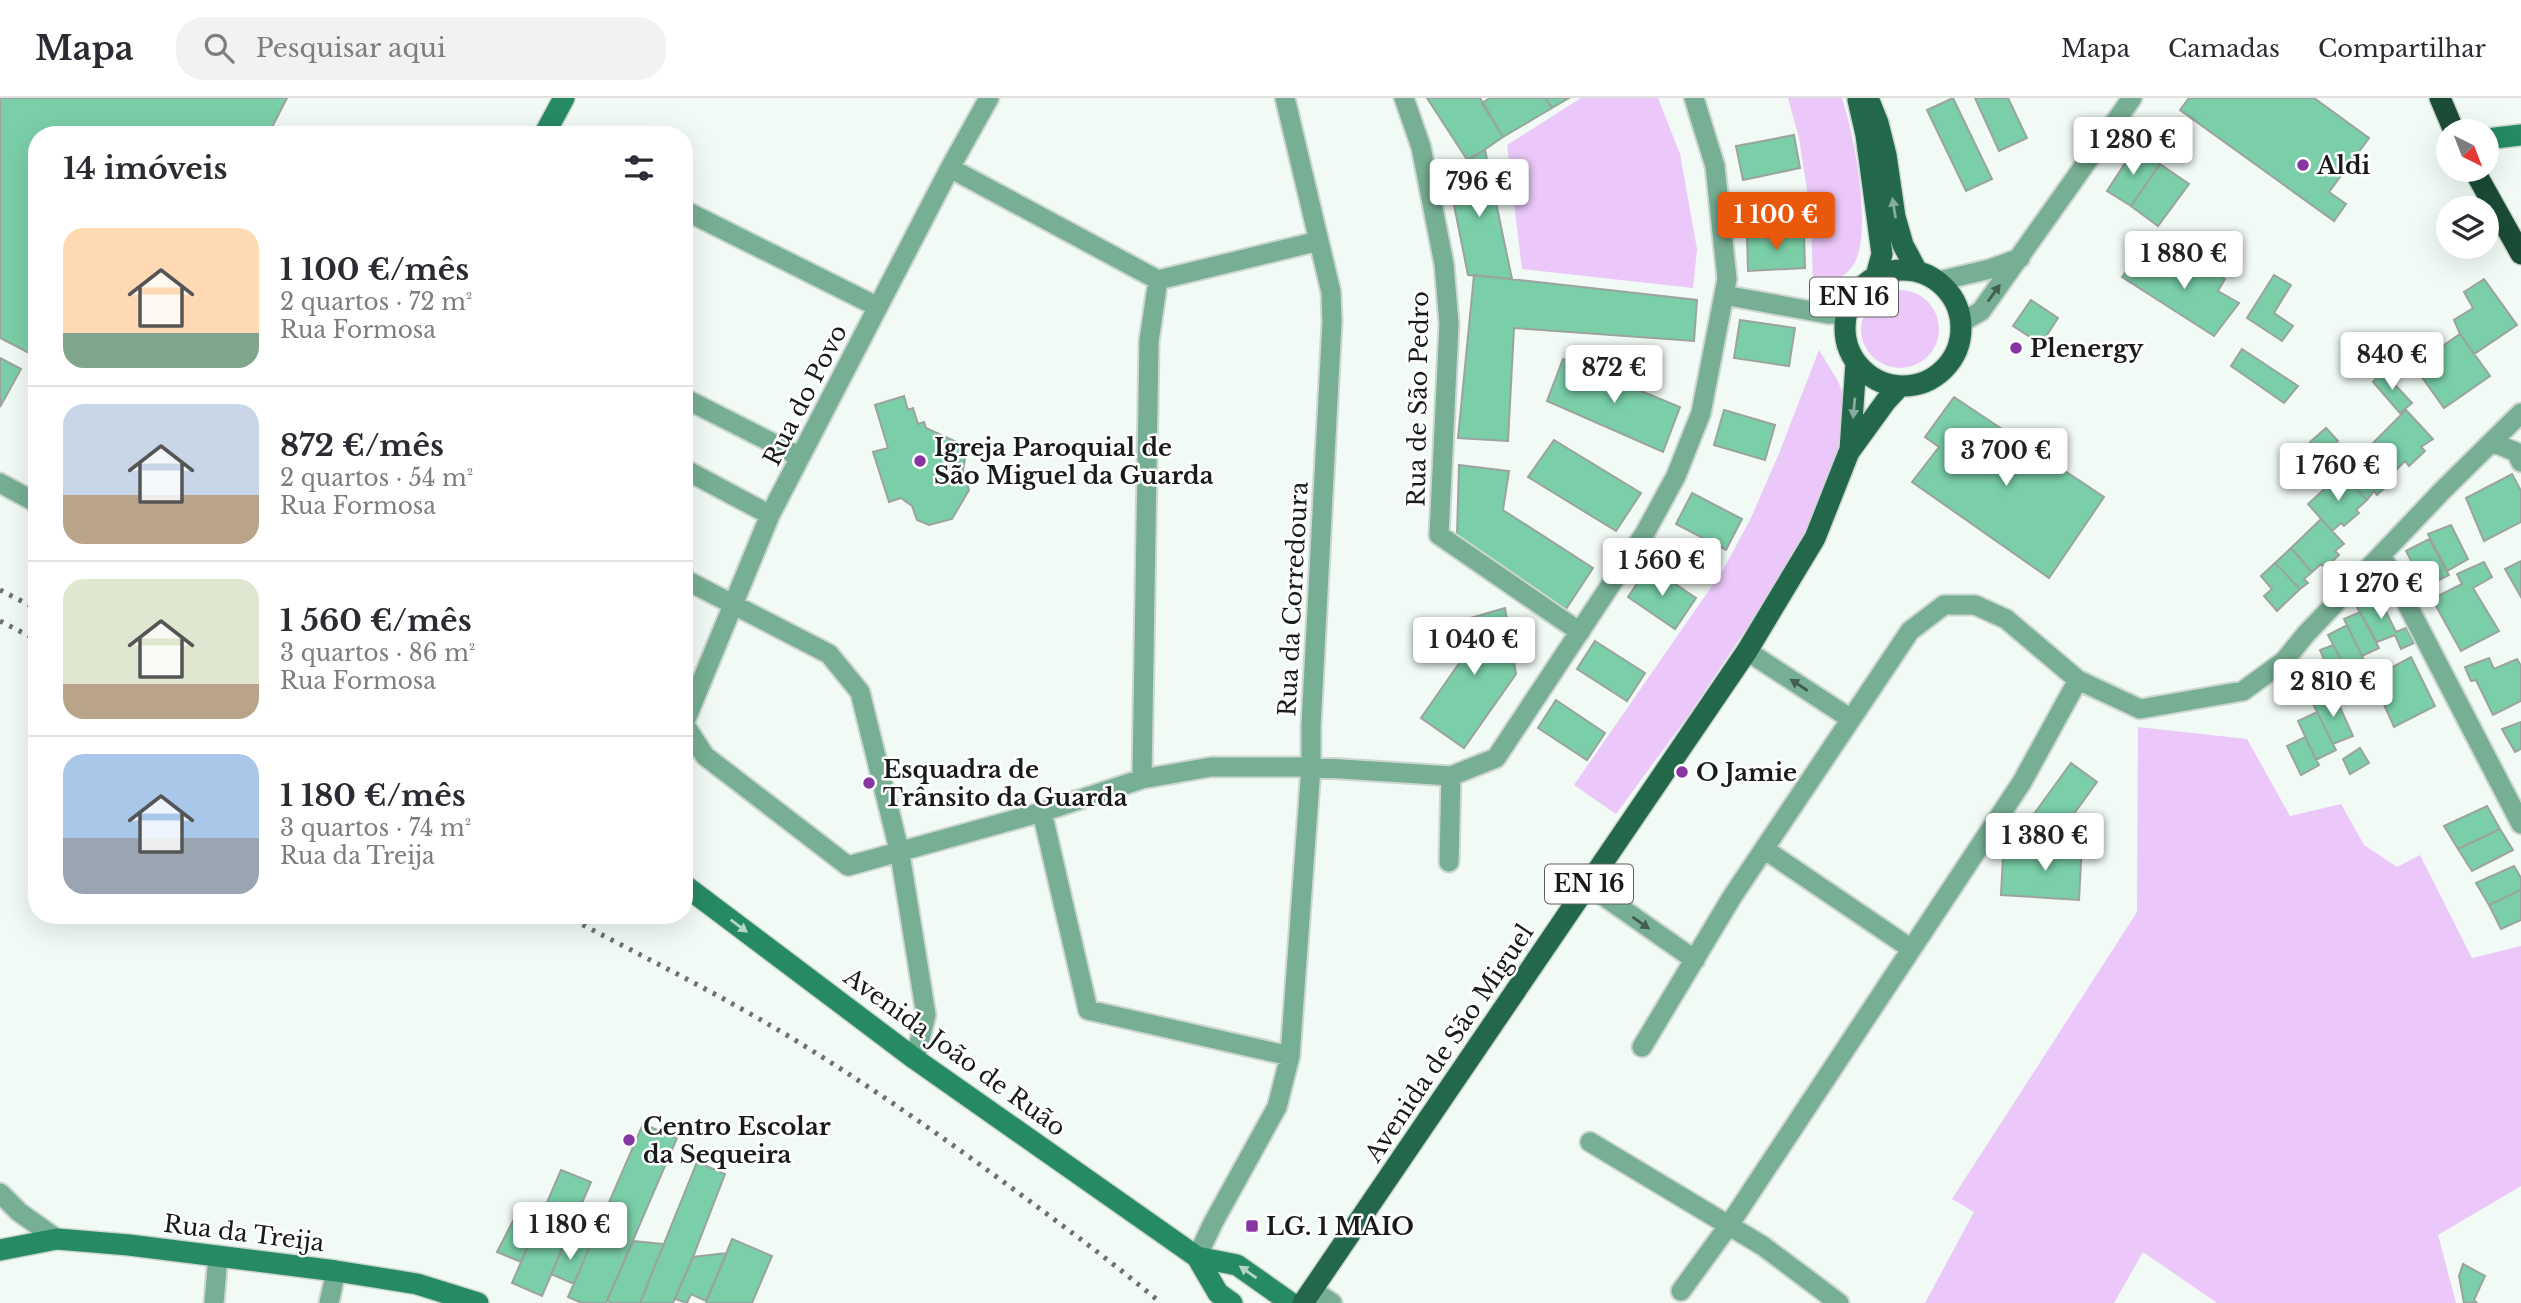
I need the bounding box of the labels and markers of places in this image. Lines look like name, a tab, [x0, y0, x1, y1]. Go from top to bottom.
pin: 1 280 €	[2068, 118, 2198, 177]
place label: Aldi	[2316, 151, 2371, 180]
marker: Aldi	[2295, 157, 2311, 173]
pin: 796 €	[1430, 159, 1528, 219]
pin: 1 100 €	[1711, 192, 1841, 252]
pin: 1 880 €	[2119, 232, 2249, 291]
pin: 840 €	[2343, 332, 2441, 392]
place label: Plenergy	[2030, 334, 2144, 363]
marker: Plenergy	[2008, 340, 2024, 356]
pin: 872 €	[1565, 345, 1663, 405]
pin: 3 700 €	[1941, 428, 2071, 488]
place label: Igreja Paroquial de São Miguel da Guarda	[934, 433, 1214, 490]
pin: 1 760 €	[2273, 444, 2403, 503]
marker: Igreja Paroquial de São Miguel da Guarda	[912, 453, 928, 469]
pin: 1 560 €	[1597, 538, 1727, 598]
pin: 1 270 €	[2316, 561, 2446, 621]
pin: 1 040 €	[1409, 618, 1539, 677]
pin: 2 810 €	[2268, 660, 2398, 719]
place label: Esquadra de Trânsito da Guarda	[883, 755, 1128, 812]
place label: O Jamie	[1696, 758, 1797, 787]
marker: O Jamie	[1674, 764, 1690, 780]
marker: Esquadra de Trânsito da Guarda	[861, 775, 877, 791]
pin: 1 380 €	[1980, 814, 2110, 873]
place label: Centro Escolar da Sequeira	[643, 1112, 831, 1169]
marker: Centro Escolar da Sequeira	[621, 1132, 637, 1148]
pin: 1 180 €	[505, 1202, 635, 1262]
place label: LG. 1 MAIO	[1266, 1212, 1414, 1241]
marker: LG. 1 MAIO	[1244, 1218, 1260, 1234]

